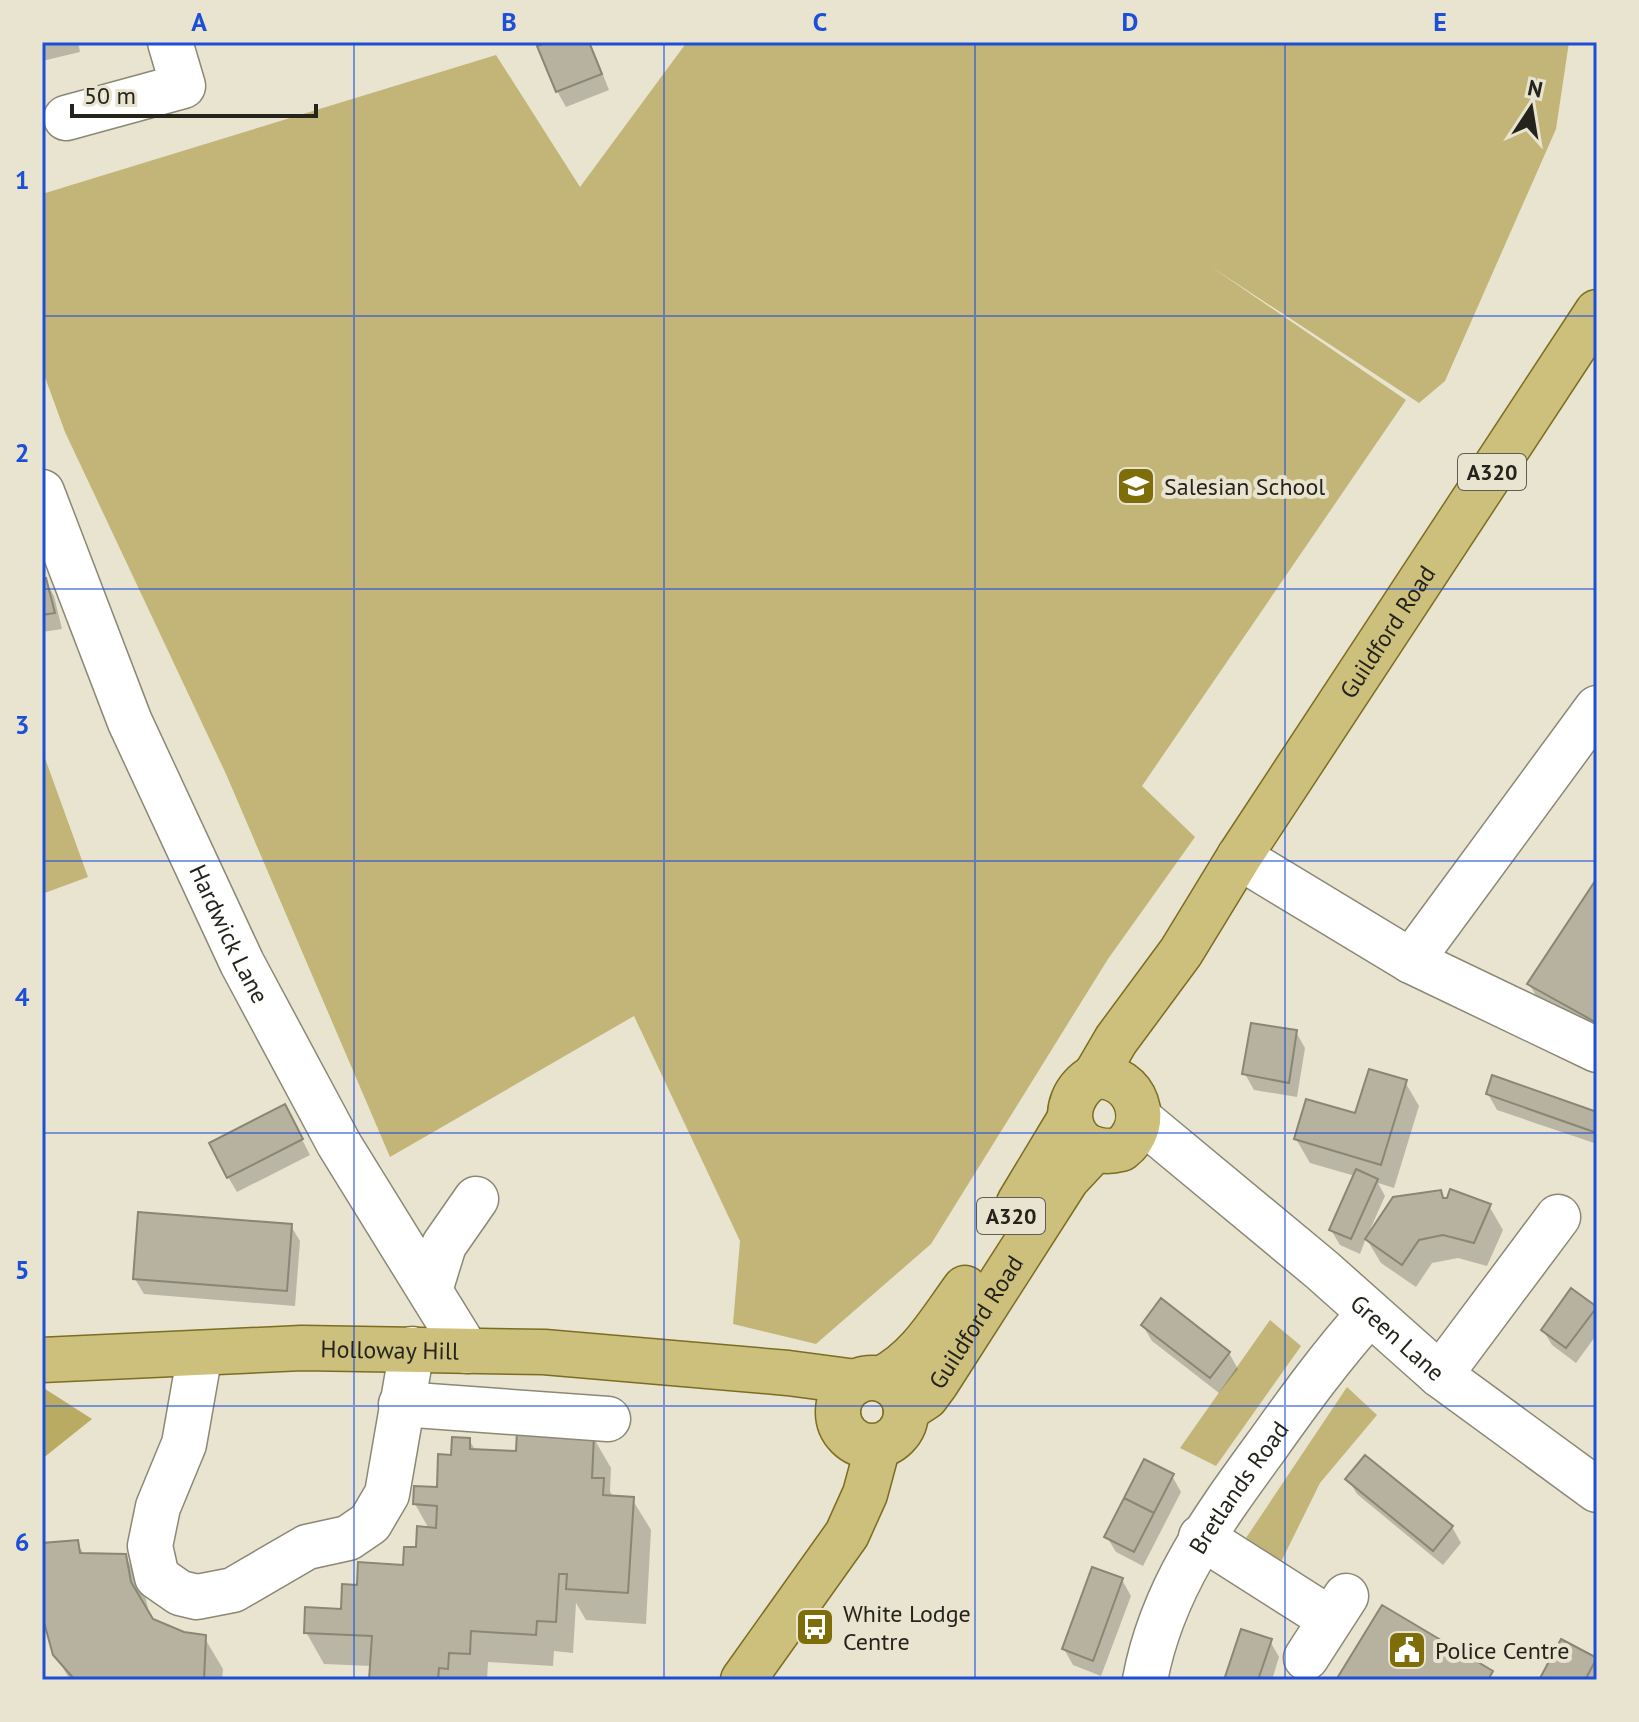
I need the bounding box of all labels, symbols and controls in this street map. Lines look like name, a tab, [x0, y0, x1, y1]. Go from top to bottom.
text: A	[191, 5, 207, 38]
text: B	[501, 5, 517, 38]
text: C	[813, 5, 827, 38]
text: D	[1122, 5, 1138, 38]
text: E	[1433, 5, 1447, 38]
scale bar	[72, 68, 316, 118]
north arrow	[1491, 68, 1571, 148]
text: N	[1525, 73, 1545, 104]
text: 50 m	[84, 80, 136, 111]
text: 1	[15, 163, 29, 196]
text: 2	[15, 436, 29, 469]
road number: A320	[1458, 454, 1526, 490]
school or university icon: Salesian School	[1115, 465, 1157, 507]
place label: Salesian School	[1164, 471, 1325, 502]
street label: Guildford Road	[1332, 559, 1442, 704]
text: 3	[15, 708, 29, 741]
street label: Hardwick Lane	[183, 859, 276, 1008]
text: 4	[15, 980, 30, 1013]
road number: A320	[977, 1198, 1045, 1234]
street label: Guildford Road	[921, 1249, 1030, 1394]
text: 5	[15, 1253, 29, 1286]
street label: Green Lane	[1344, 1287, 1451, 1388]
street label: Holloway Hill	[320, 1333, 459, 1366]
street label: Bretlands Road	[1181, 1415, 1295, 1559]
text: 6	[15, 1525, 29, 1558]
place label: White Lodge Centre	[843, 1598, 971, 1657]
bus stop icon: White Lodge Centre	[794, 1606, 836, 1648]
public building icon: Police Centre	[1386, 1629, 1428, 1671]
place label: Police Centre	[1435, 1635, 1569, 1666]

